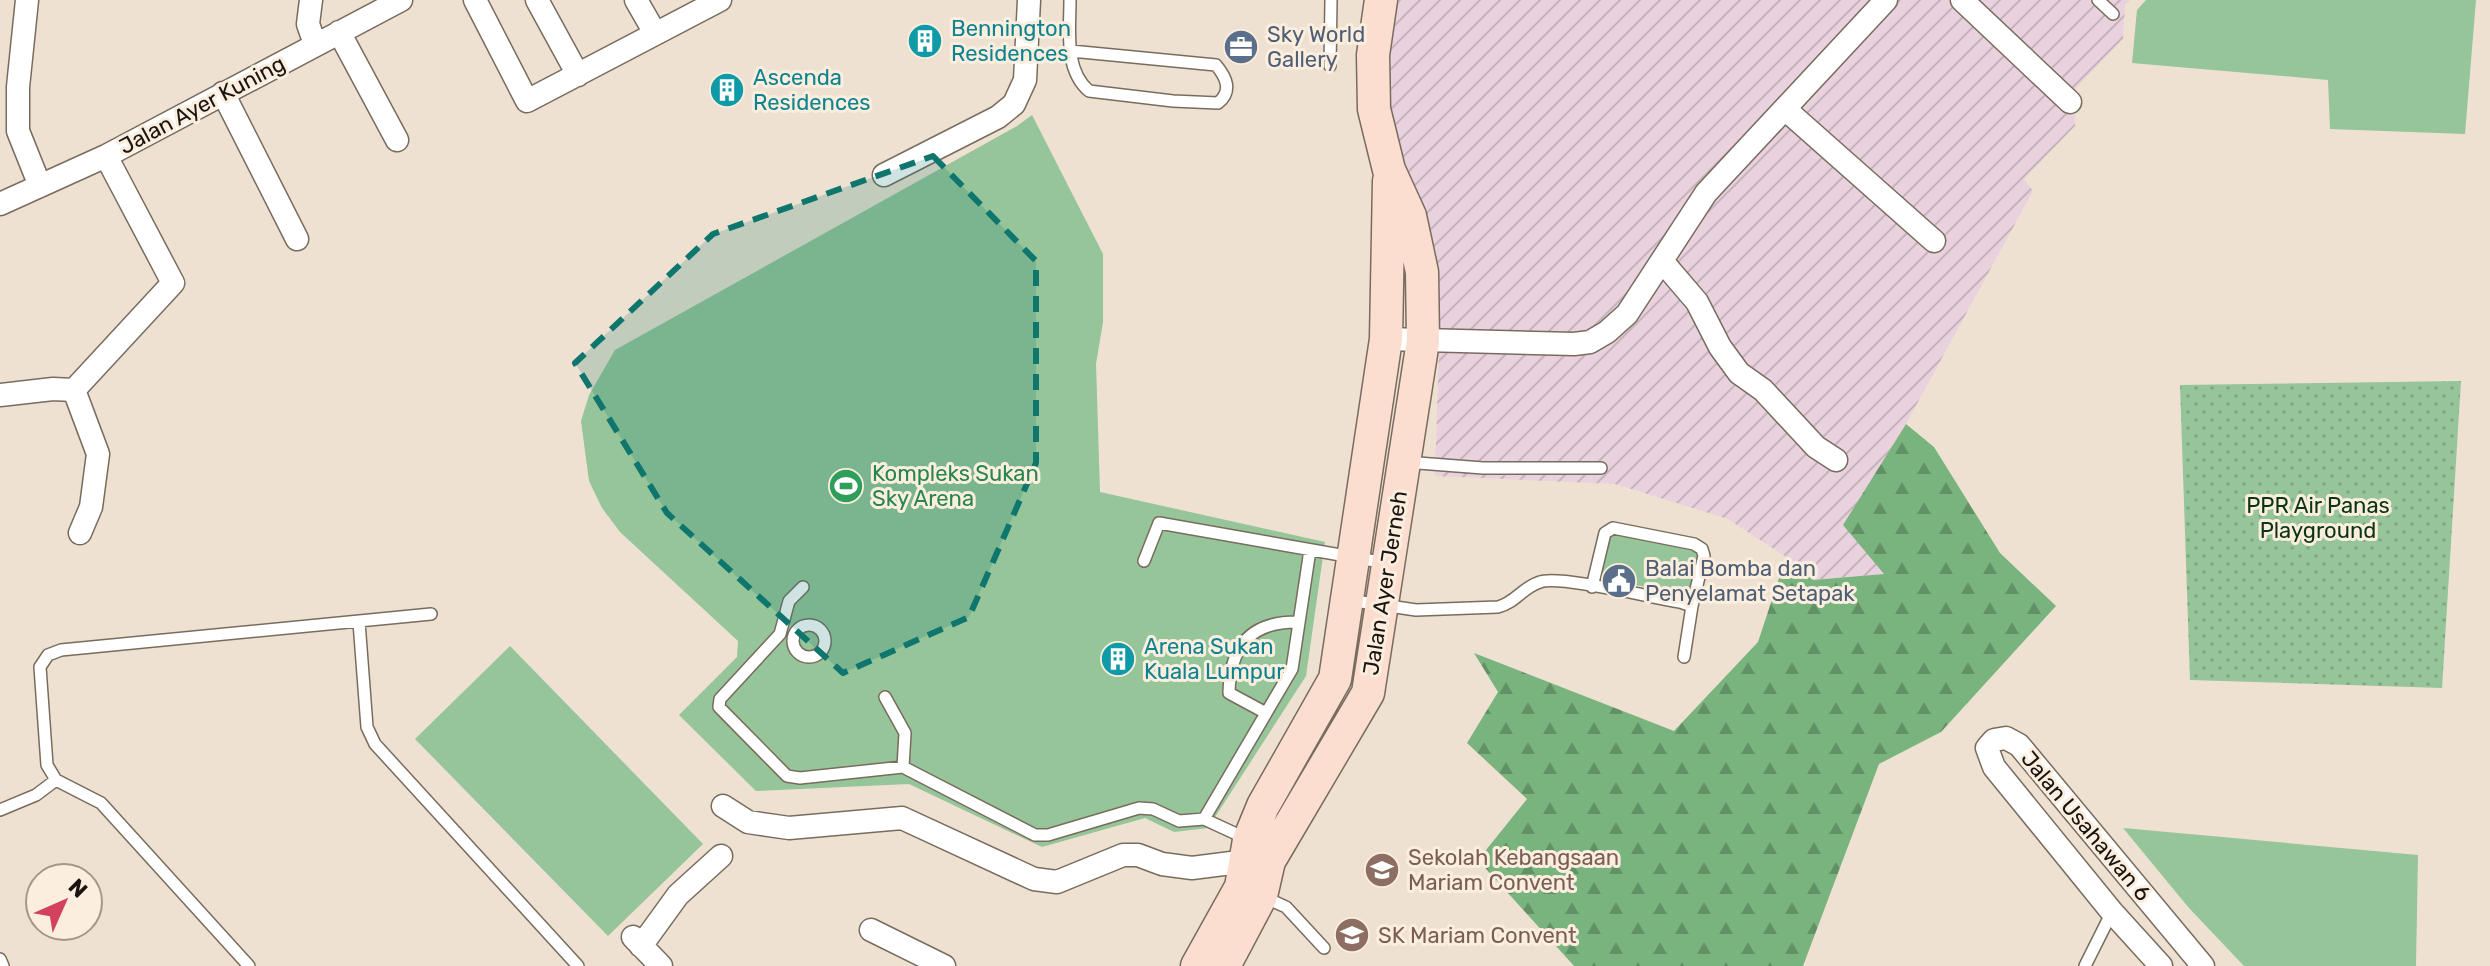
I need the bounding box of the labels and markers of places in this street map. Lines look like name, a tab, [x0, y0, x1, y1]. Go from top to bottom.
place label: Bennington Residences	[951, 15, 1071, 67]
place label: Sky World Gallery	[1267, 21, 1365, 73]
building icon: Bennington Residences	[906, 22, 944, 60]
office icon: Sky World Gallery	[1222, 28, 1260, 66]
place label: Ascenda Residences	[753, 64, 871, 116]
building icon: Ascenda Residences	[708, 71, 746, 109]
place label: Kompleks Sukan Sky Arena	[872, 460, 1039, 512]
sports icon: Kompleks Sukan Sky Arena	[827, 467, 865, 505]
place label: Balai Bomba dan Penyelamat Setapak	[1645, 555, 1855, 607]
public building icon: Balai Bomba dan Penyelamat Setapak	[1600, 562, 1638, 600]
place label: Arena Sukan Kuala Lumpur	[1144, 633, 1285, 685]
building icon: Arena Sukan Kuala Lumpur	[1099, 640, 1137, 678]
place label: Sekolah Kebangsaan Mariam Convent	[1408, 844, 1619, 896]
school or university icon: Sekolah Kebangsaan Mariam Convent	[1363, 851, 1401, 889]
school or university icon: SK Mariam Convent	[1333, 916, 1371, 954]
place label: SK Mariam Convent	[1378, 922, 1577, 949]

